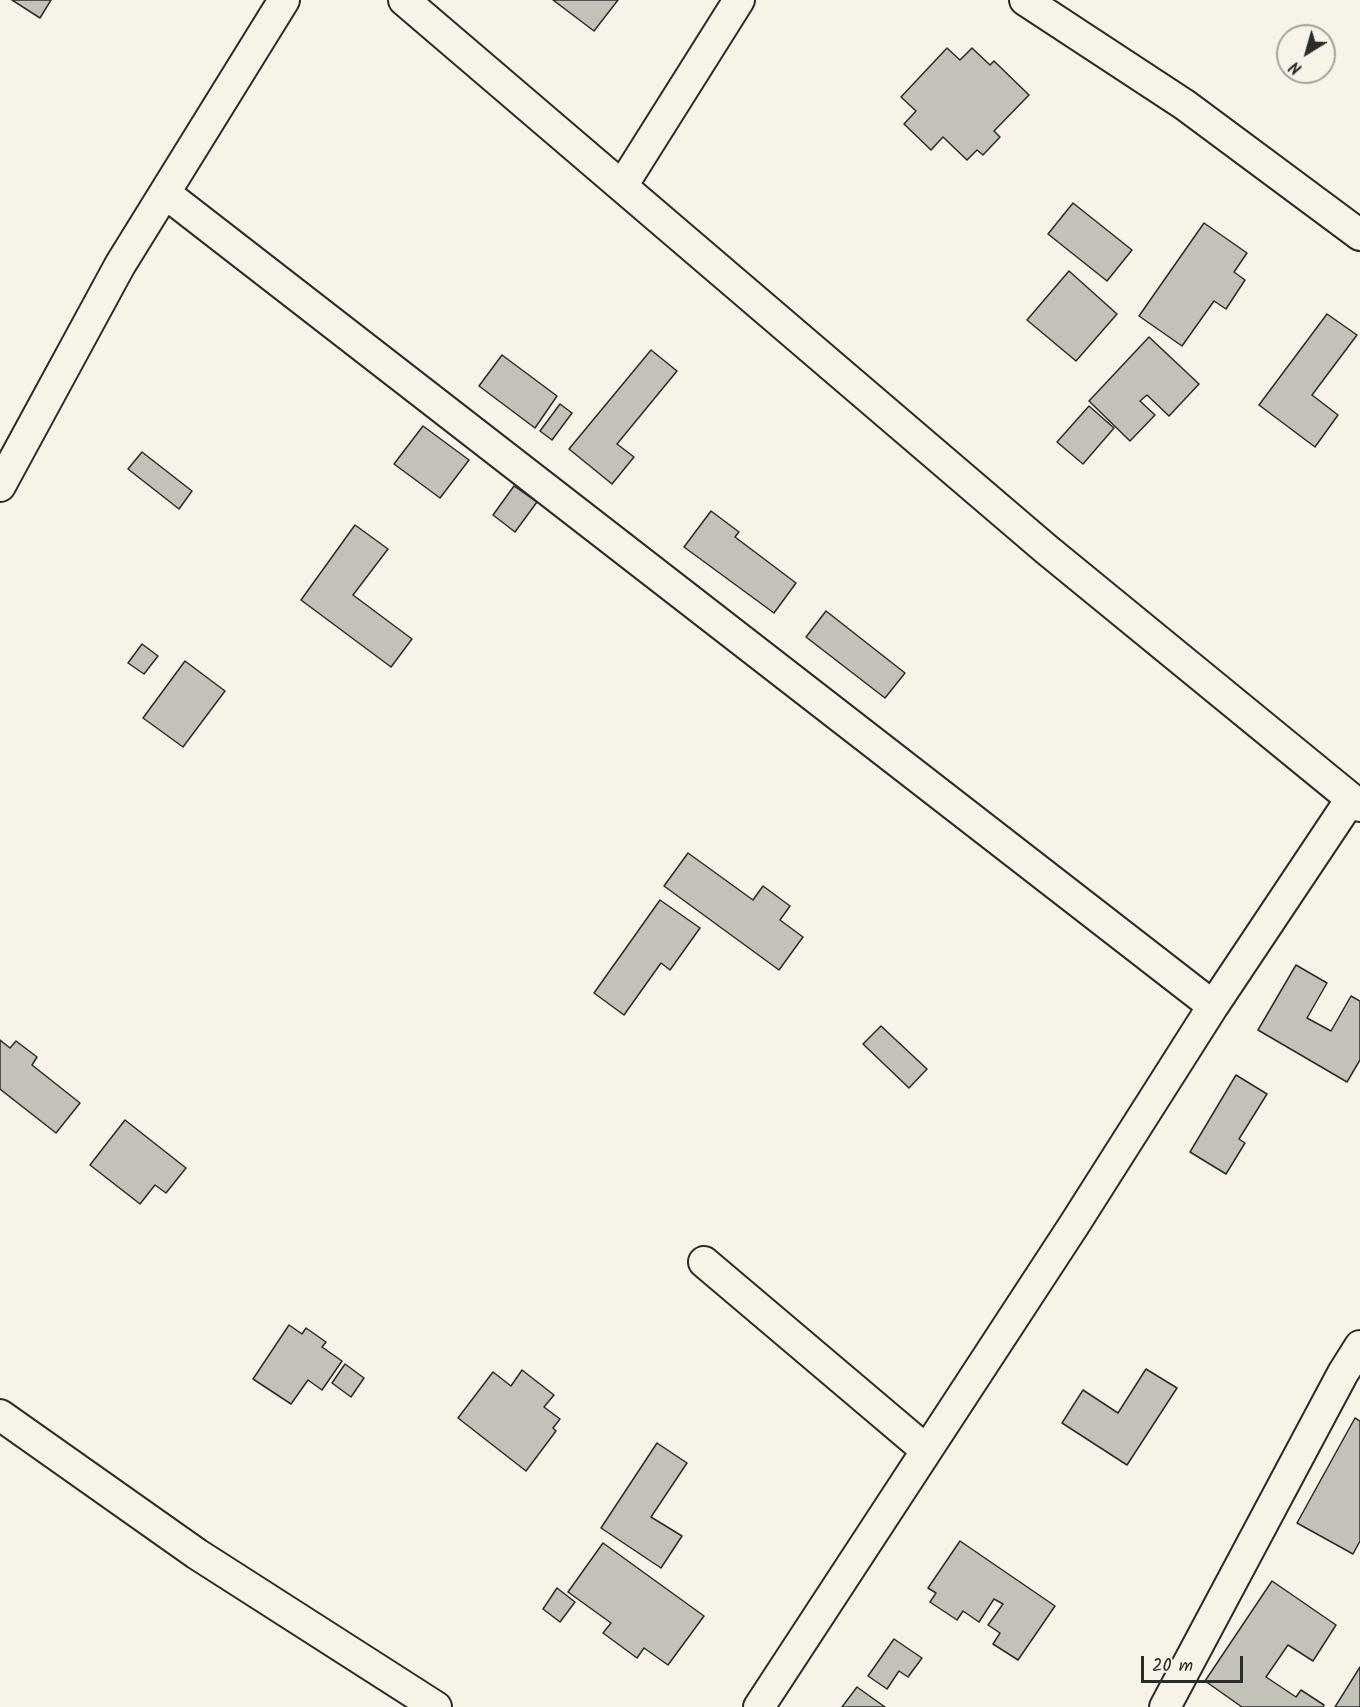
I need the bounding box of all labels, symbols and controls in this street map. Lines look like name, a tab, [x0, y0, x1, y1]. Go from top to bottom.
north arrow	[1276, 24, 1336, 84]
text: N	[1285, 54, 1308, 80]
scale bar	[1144, 1644, 1246, 1682]
text: 20 m	[1152, 1652, 1193, 1681]

